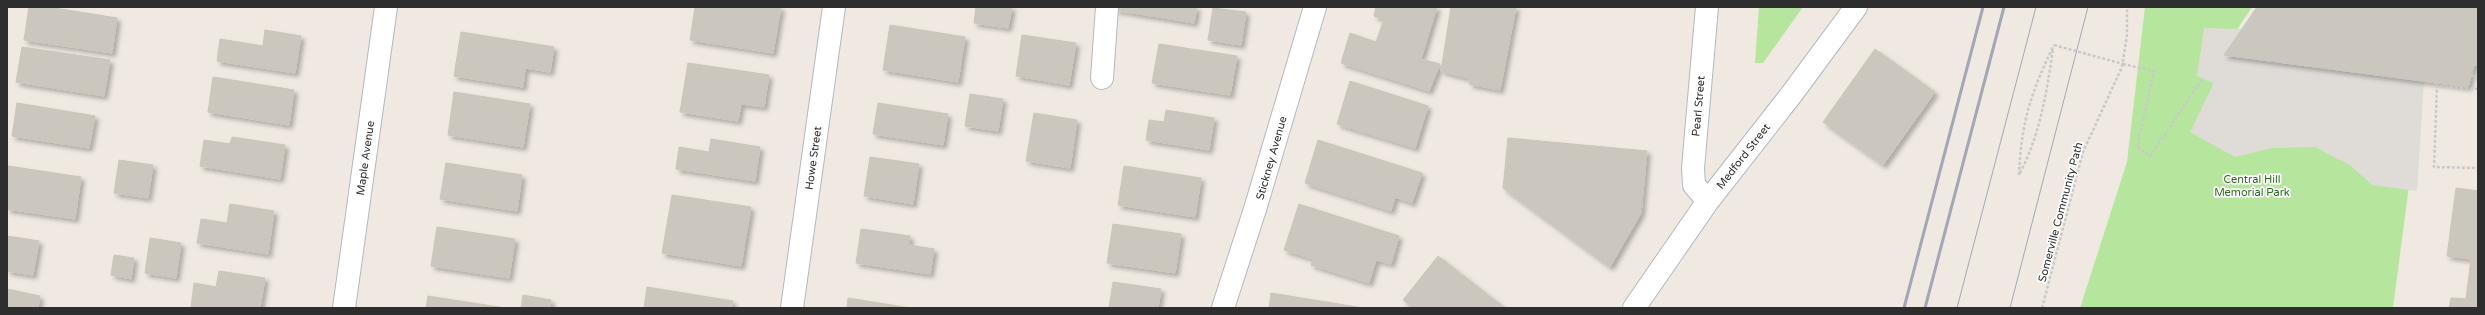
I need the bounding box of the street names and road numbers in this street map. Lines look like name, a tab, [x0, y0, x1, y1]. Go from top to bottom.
street label: Pearl Street	[1689, 75, 1708, 137]
street label: Stickney Avenue	[1253, 115, 1290, 201]
street label: Maple Avenue	[354, 120, 377, 196]
street label: Medford Street	[1714, 121, 1773, 192]
street label: Howe Street	[803, 126, 824, 191]
street label: Somerville Community Path	[2035, 141, 2085, 284]

